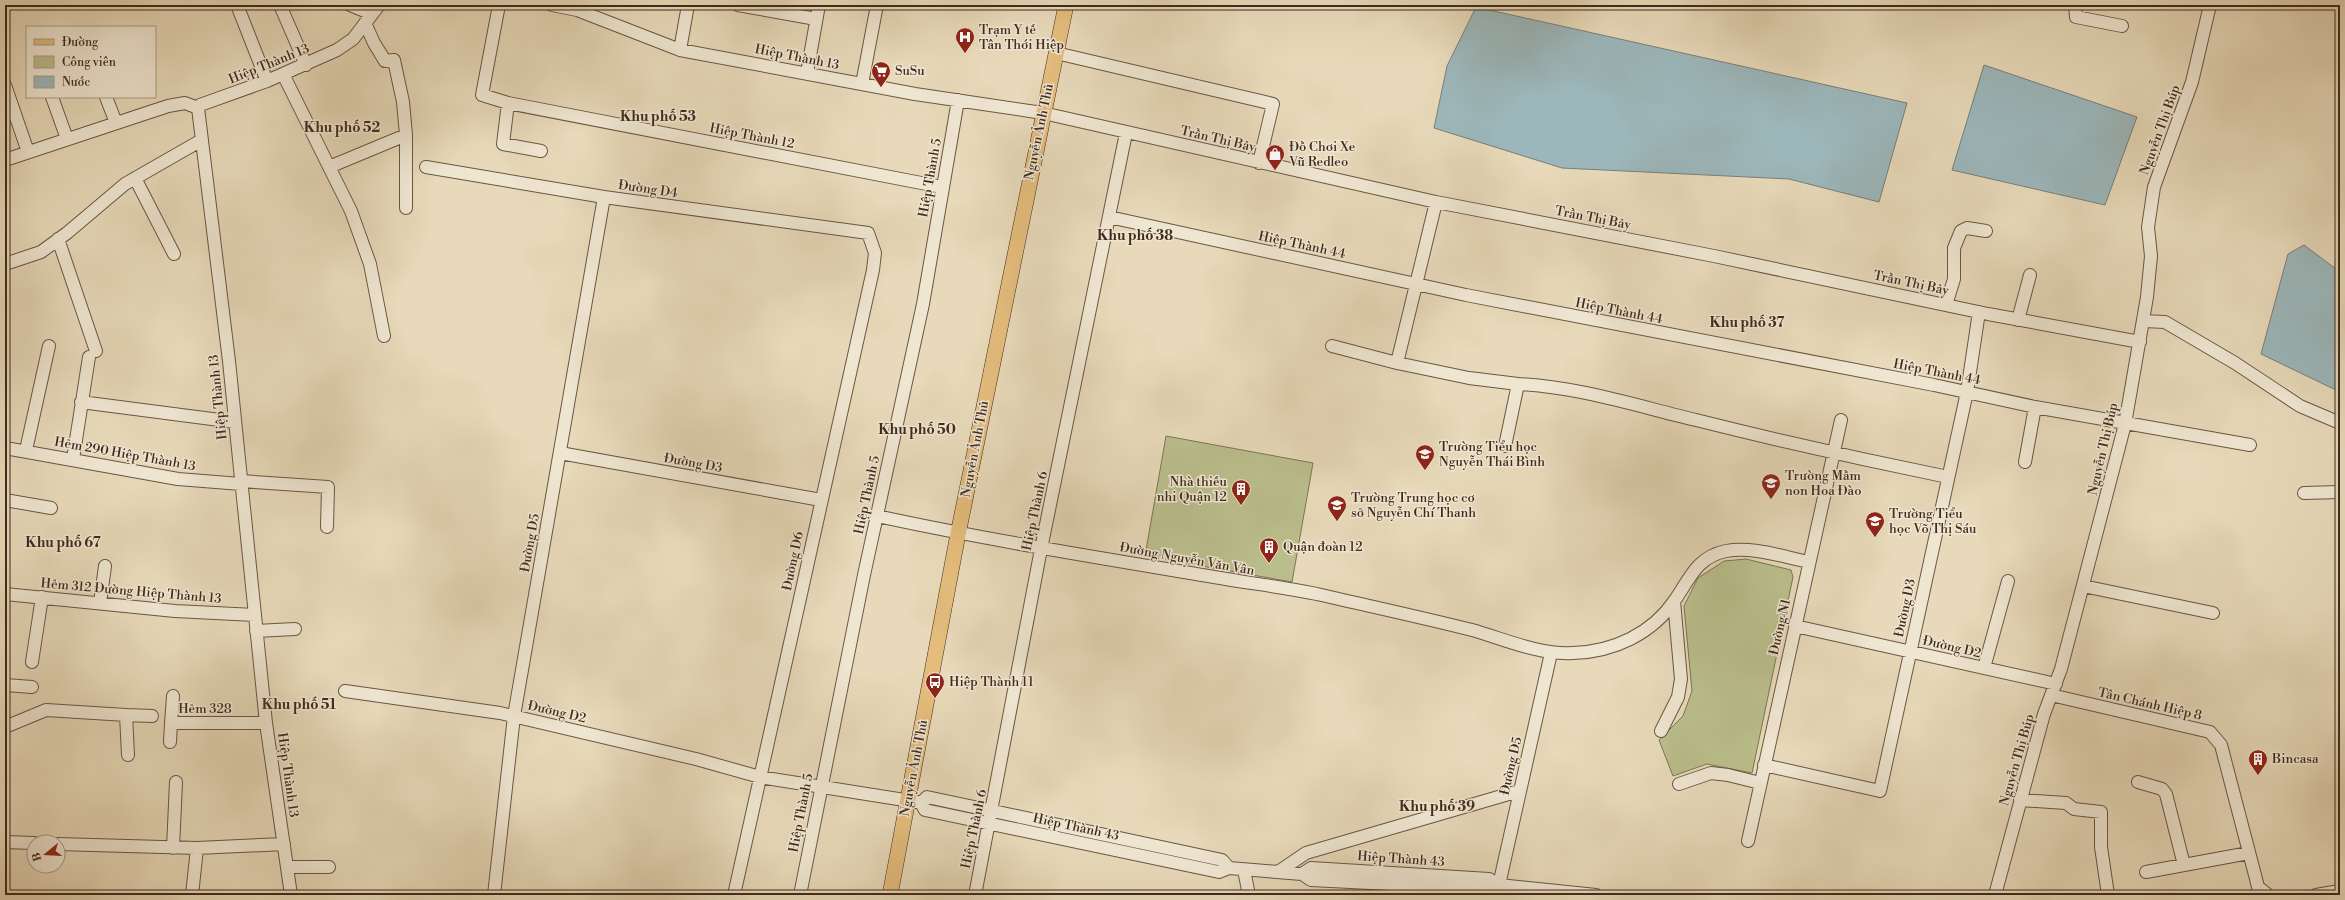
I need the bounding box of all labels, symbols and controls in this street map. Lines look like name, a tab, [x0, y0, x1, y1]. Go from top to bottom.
place label: Trạm Y tế Tân Thới Hiệp	[979, 22, 1064, 53]
legend	[26, 26, 156, 98]
hospital icon: Trạm Y tế Tân Thới Hiệp	[954, 26, 976, 54]
text: Đường	[62, 35, 99, 50]
street label: Hiệp Thành 13	[226, 41, 312, 87]
street label: Hiệp Thành 13	[753, 41, 841, 73]
text: Công viên	[62, 55, 116, 70]
supermarket icon: SuSu	[870, 60, 892, 88]
place label: SuSu	[895, 63, 925, 79]
text: Nước	[62, 75, 90, 90]
street label: Nguyễn Ảnh Thủ	[1020, 82, 1057, 182]
street label: Nguyễn Thị Búp	[2136, 83, 2184, 177]
district label: Khu phố 53	[620, 108, 696, 126]
district label: Khu phố 52	[304, 119, 380, 137]
street label: Hiệp Thành 12	[708, 120, 796, 152]
street label: Trần Thị Bảy	[1179, 123, 1258, 156]
street label: Hiệp Thành 5	[915, 137, 945, 219]
place label: Đồ Chơi Xe Vũ Redleo	[1288, 139, 1356, 170]
shop icon: Đồ Chơi Xe Vũ Redleo	[1264, 143, 1286, 171]
street label: Đường D4	[617, 177, 679, 201]
street label: Trần Thị Bảy	[1554, 203, 1633, 233]
district label: Khu phố 38	[1097, 227, 1173, 245]
street label: Hiệp Thành 44	[1257, 228, 1347, 262]
street label: Trần Thị Bảy	[1872, 267, 1951, 299]
street label: Hiệp Thành 44	[1574, 295, 1664, 327]
district label: Khu phố 37	[1709, 314, 1785, 332]
street label: Hiệp Thành 13	[206, 354, 230, 440]
street label: Hiệp Thành 44	[1892, 356, 1982, 388]
street label: Nguyễn Ảnh Thủ	[957, 399, 992, 499]
street label: Nguyễn Thị Búp	[2085, 401, 2121, 497]
district label: Khu phố 50	[878, 421, 956, 439]
street label: Hẻm 290 Hiệp Thành 13	[53, 434, 197, 474]
place label: Trường Tiểu học Nguyễn Thái Bình	[1439, 439, 1545, 470]
school or university icon: Trường Tiểu học Nguyễn Thái Bình	[1414, 443, 1436, 471]
street label: Đường D3	[662, 450, 724, 476]
street label: Hiệp Thành 5	[851, 454, 883, 536]
place label: Trường Mầm non Hoa Đào	[1785, 468, 1862, 499]
street label: Hiệp Thành 6	[1019, 470, 1051, 552]
school or university icon: Trường Mầm non Hoa Đào	[1760, 472, 1782, 500]
place label: Nhà thiếu nhi Quận 12	[1157, 474, 1228, 505]
building icon: Nhà thiếu nhi Quận 12	[1230, 478, 1252, 506]
place label: Trường Trung học cơ sở Nguyễn Chí Thanh	[1351, 490, 1476, 521]
school or university icon: Trường Trung học cơ sở Nguyễn Chí Thanh	[1326, 494, 1348, 522]
place label: Trường Tiểu học Võ Thị Sáu	[1889, 506, 1977, 537]
school or university icon: Trường Tiểu học Võ Thị Sáu	[1864, 510, 1886, 538]
street label: Đường D5	[517, 512, 543, 574]
street label: Đường D6	[779, 530, 807, 592]
district label: Khu phố 67	[25, 534, 101, 552]
building icon: Quận đoàn 12	[1258, 536, 1280, 564]
street label: Đường Nguyễn Văn Vân	[1118, 539, 1256, 579]
place label: Quận đoàn 12	[1283, 539, 1363, 555]
street label: Hẻm 312 Đường Hiệp Thành 13	[40, 575, 222, 607]
street label: Đường D3	[1891, 577, 1919, 639]
street label: Đường N1	[1766, 597, 1794, 657]
street label: Đường D2	[1921, 633, 1983, 661]
bus stop icon: Hiệp Thành 11	[924, 671, 946, 699]
place label: Hiệp Thành 11	[949, 674, 1034, 690]
street label: Tân Chánh Hiệp 8	[2096, 684, 2204, 724]
district label: Khu phố 51	[262, 696, 336, 714]
street label: Đường D2	[526, 698, 588, 726]
street label: Hẻm 328	[178, 701, 232, 717]
street label: Nguyễn Thị Búp	[1996, 712, 2038, 808]
street label: Nguyễn Ảnh Thủ	[896, 718, 931, 818]
street label: Hiệp Thành 13	[274, 731, 302, 819]
street label: Đường D5	[1497, 735, 1525, 797]
building icon: Bincasa	[2247, 748, 2269, 776]
place label: Bincasa	[2271, 751, 2319, 767]
street label: Hiệp Thành 5	[786, 772, 816, 854]
street label: Hiệp Thành 6	[958, 788, 990, 870]
district label: Khu phố 39	[1399, 798, 1475, 816]
street label: Hiệp Thành 43	[1031, 810, 1121, 844]
north arrow	[26, 834, 66, 874]
street label: Hiệp Thành 43	[1357, 848, 1445, 870]
text: B	[30, 851, 45, 863]

